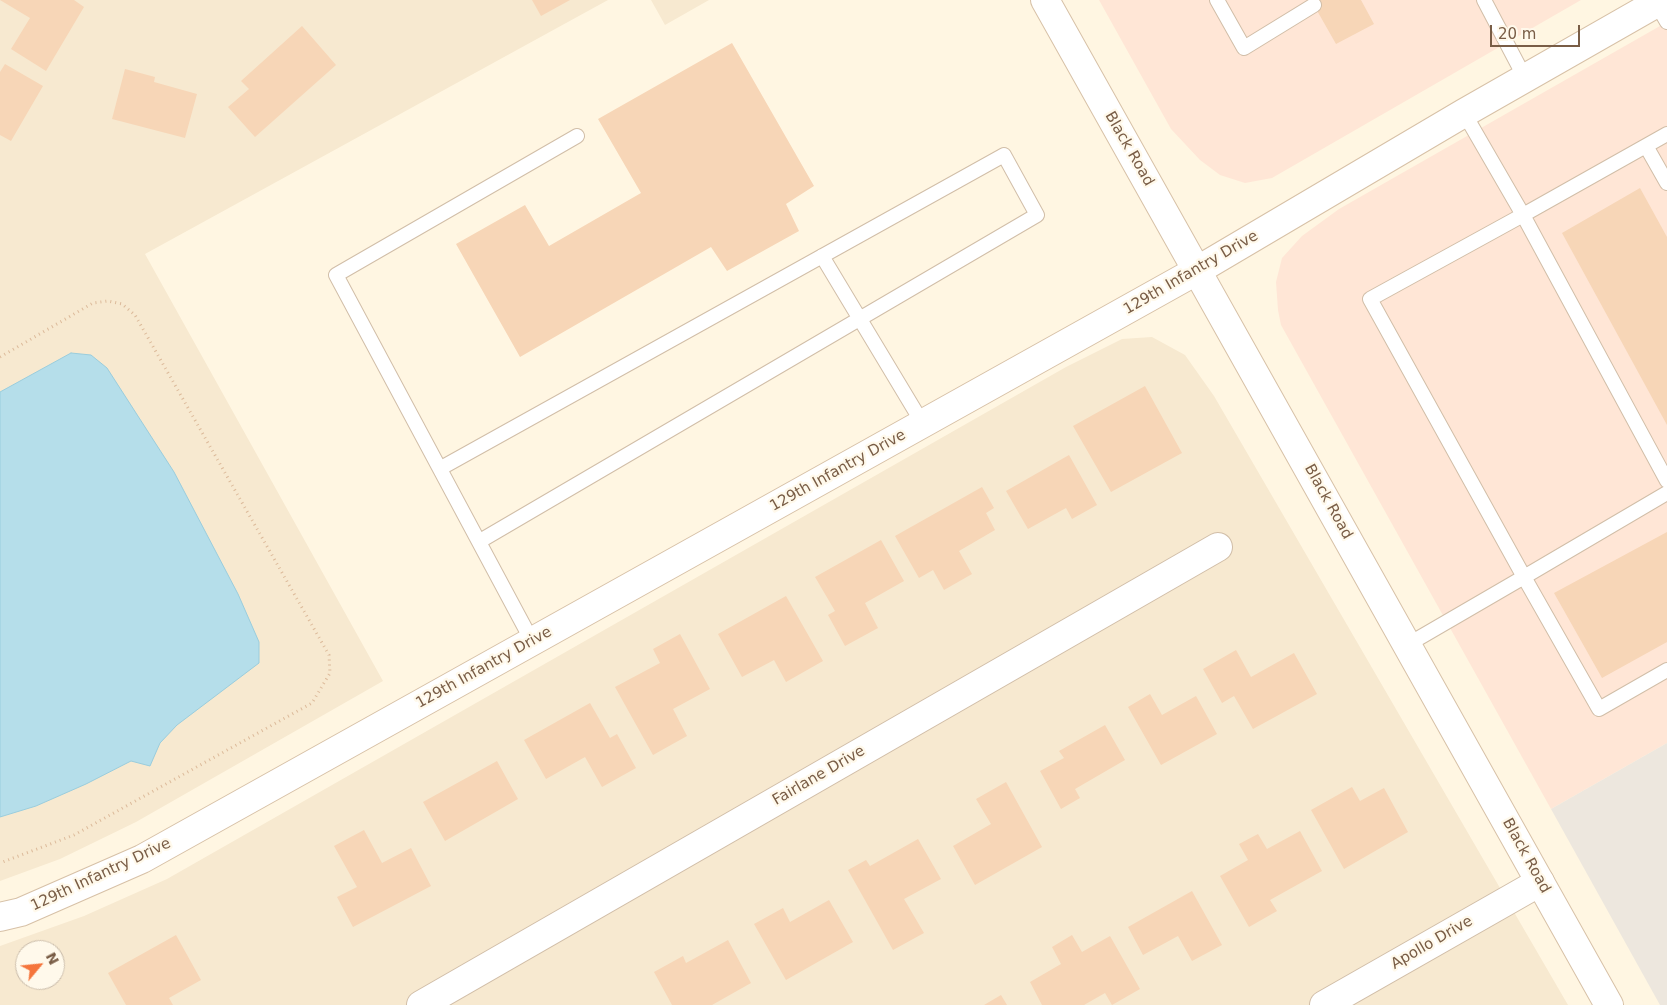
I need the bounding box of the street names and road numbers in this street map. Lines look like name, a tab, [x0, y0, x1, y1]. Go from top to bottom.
street label: Black Road	[1100, 109, 1158, 189]
street label: 129th Infantry Drive	[1121, 227, 1261, 319]
street label: 129th Infantry Drive	[767, 426, 909, 516]
street label: Black Road	[1300, 461, 1356, 543]
street label: 129th Infantry Drive	[413, 623, 555, 713]
street label: Fairlane Drive	[770, 742, 868, 810]
street label: Black Road	[1498, 815, 1554, 897]
street label: 129th Infantry Drive	[28, 835, 174, 915]
street label: Apollo Drive	[1388, 912, 1476, 974]

